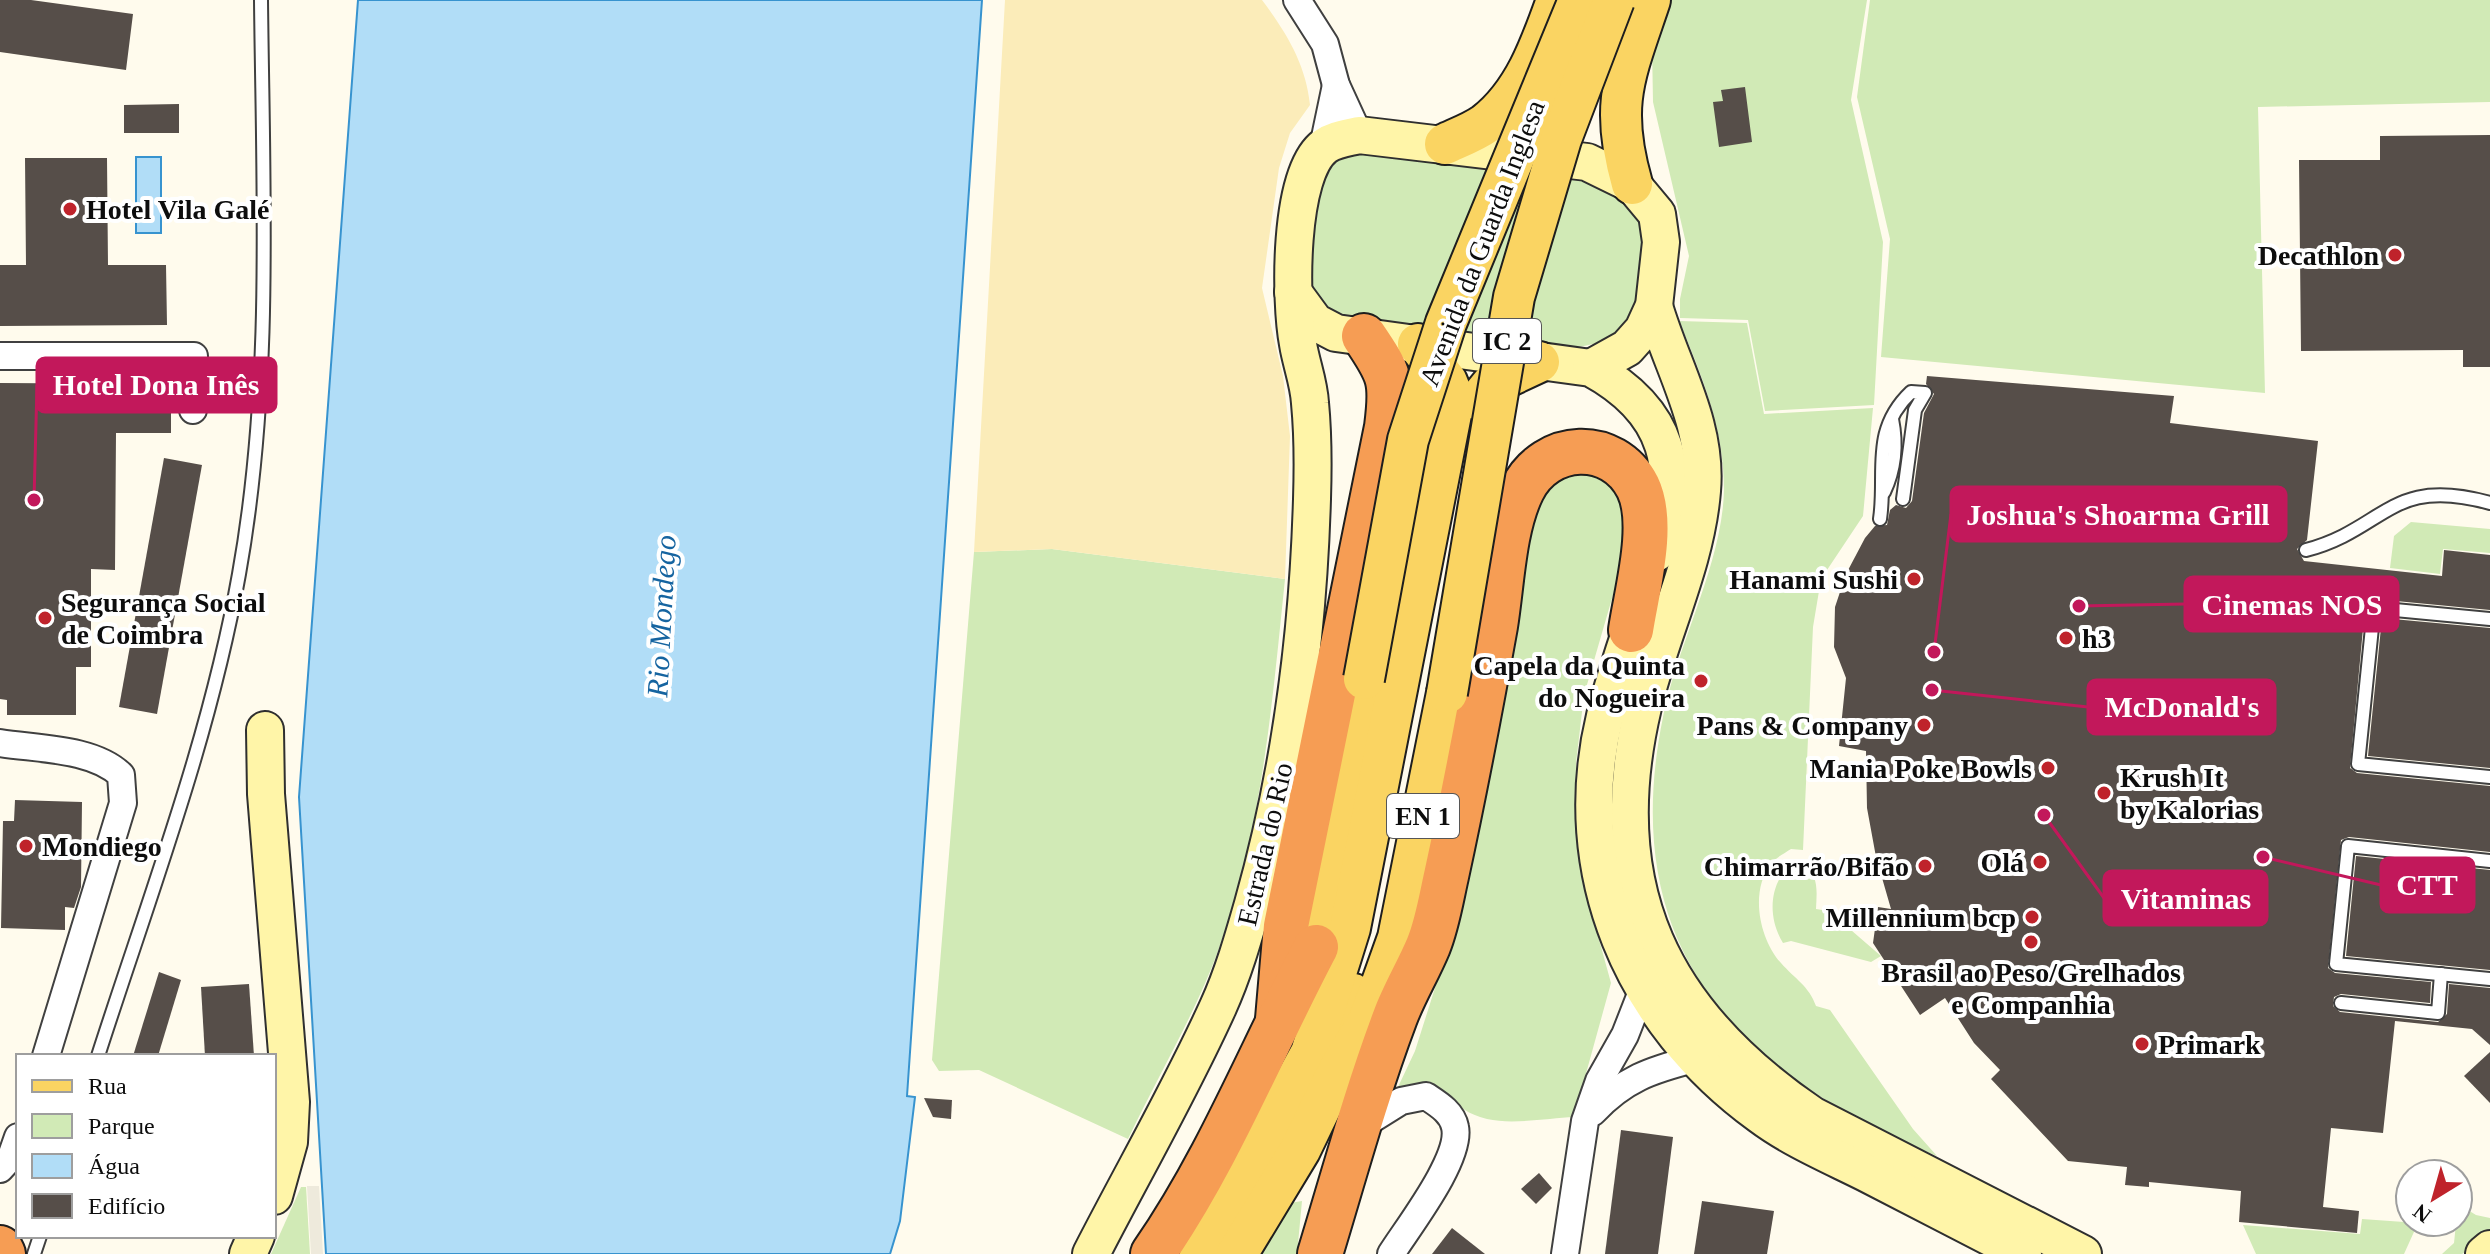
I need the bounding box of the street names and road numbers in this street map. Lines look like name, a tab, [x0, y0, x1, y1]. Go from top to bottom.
street label: Avenida da Guarda Inglesa	[1413, 95, 1551, 390]
road number: IC 2	[1473, 319, 1541, 363]
street label: Estrada do Rio	[1231, 759, 1299, 929]
road number: EN 1	[1387, 794, 1459, 838]

